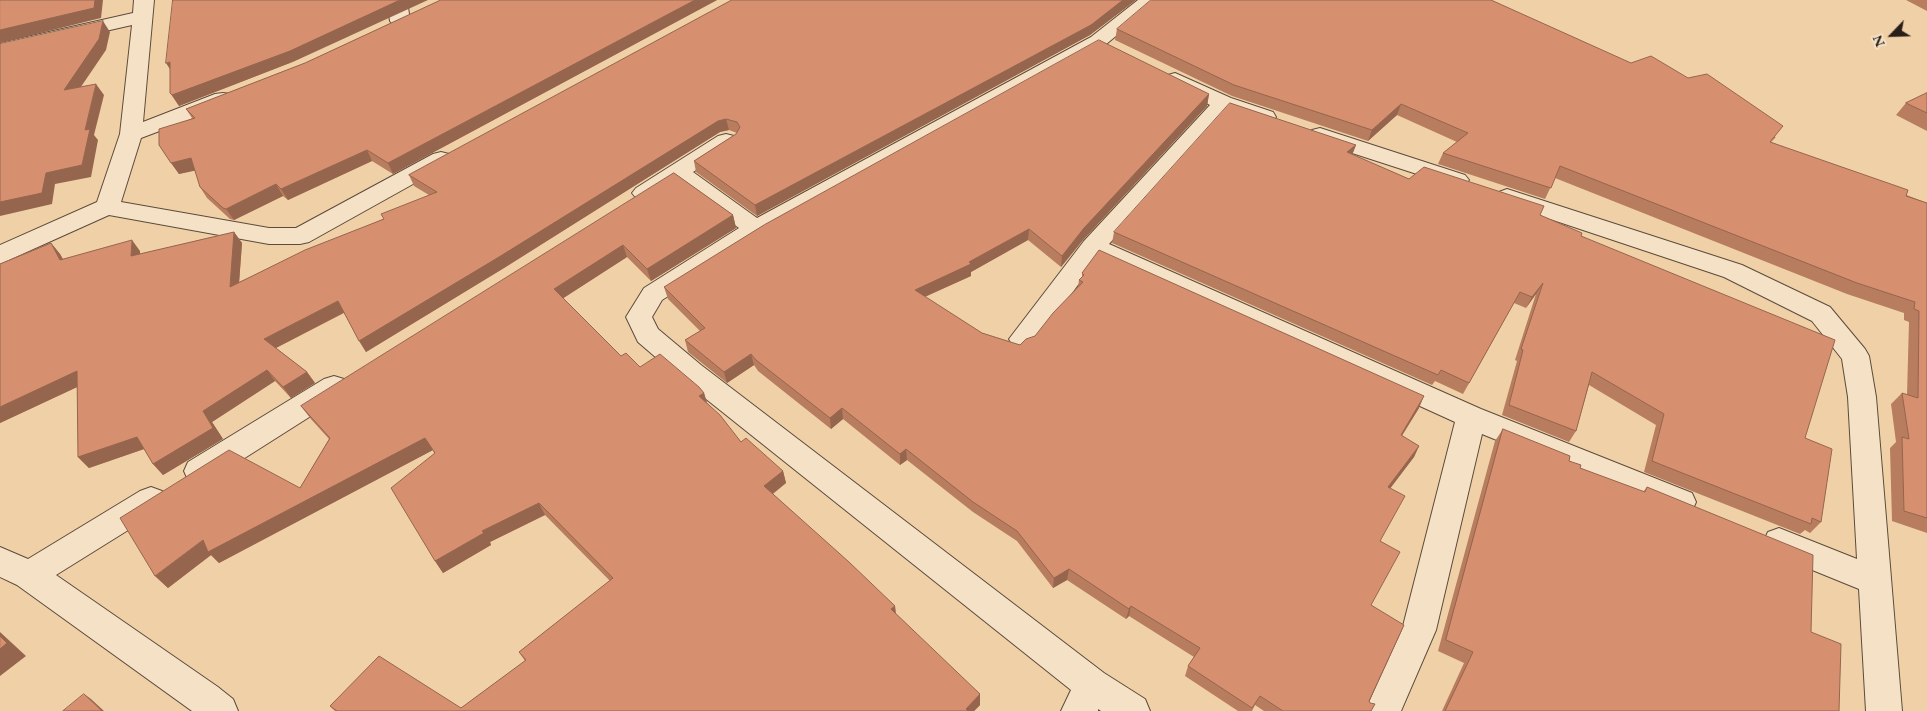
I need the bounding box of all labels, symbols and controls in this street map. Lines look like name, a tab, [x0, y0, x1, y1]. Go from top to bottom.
north arrow	[1867, 10, 1917, 60]
text: N	[1868, 32, 1889, 50]

